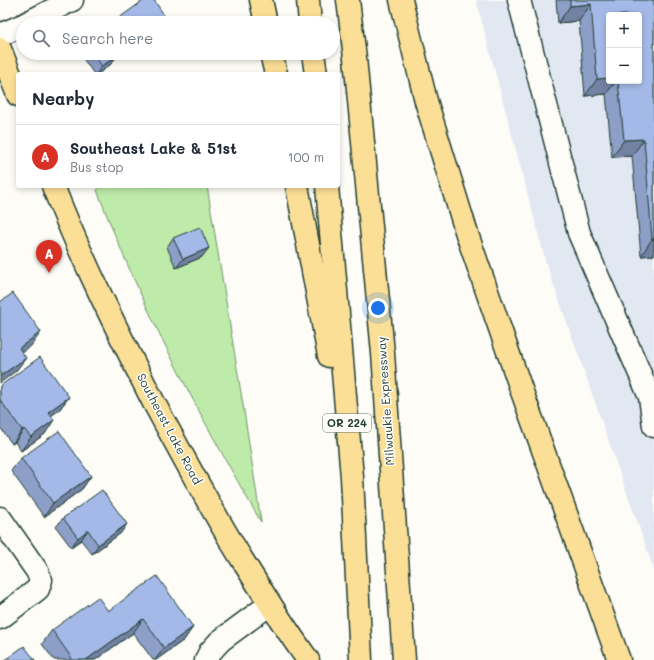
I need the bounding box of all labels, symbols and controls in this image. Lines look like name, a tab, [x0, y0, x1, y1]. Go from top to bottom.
map controls	[606, 12, 642, 84]
button: +	[606, 12, 642, 48]
search box	[16, 16, 340, 60]
icon: search	[30, 27, 52, 49]
text: Search here	[62, 28, 153, 48]
button: −	[606, 48, 642, 84]
text: Nearby	[32, 87, 94, 109]
text: Southeast Lake & 51st	[70, 138, 237, 158]
text: A	[40, 148, 50, 165]
text: 100 m	[288, 148, 324, 165]
text: Bus stop	[70, 158, 123, 175]
pin: A	[36, 240, 62, 273]
your location	[368, 298, 388, 318]
street label: Milwaukie Expressway	[373, 336, 397, 466]
street label: Southeast Lake Road	[134, 370, 206, 487]
road number: OR 224	[323, 414, 371, 432]

